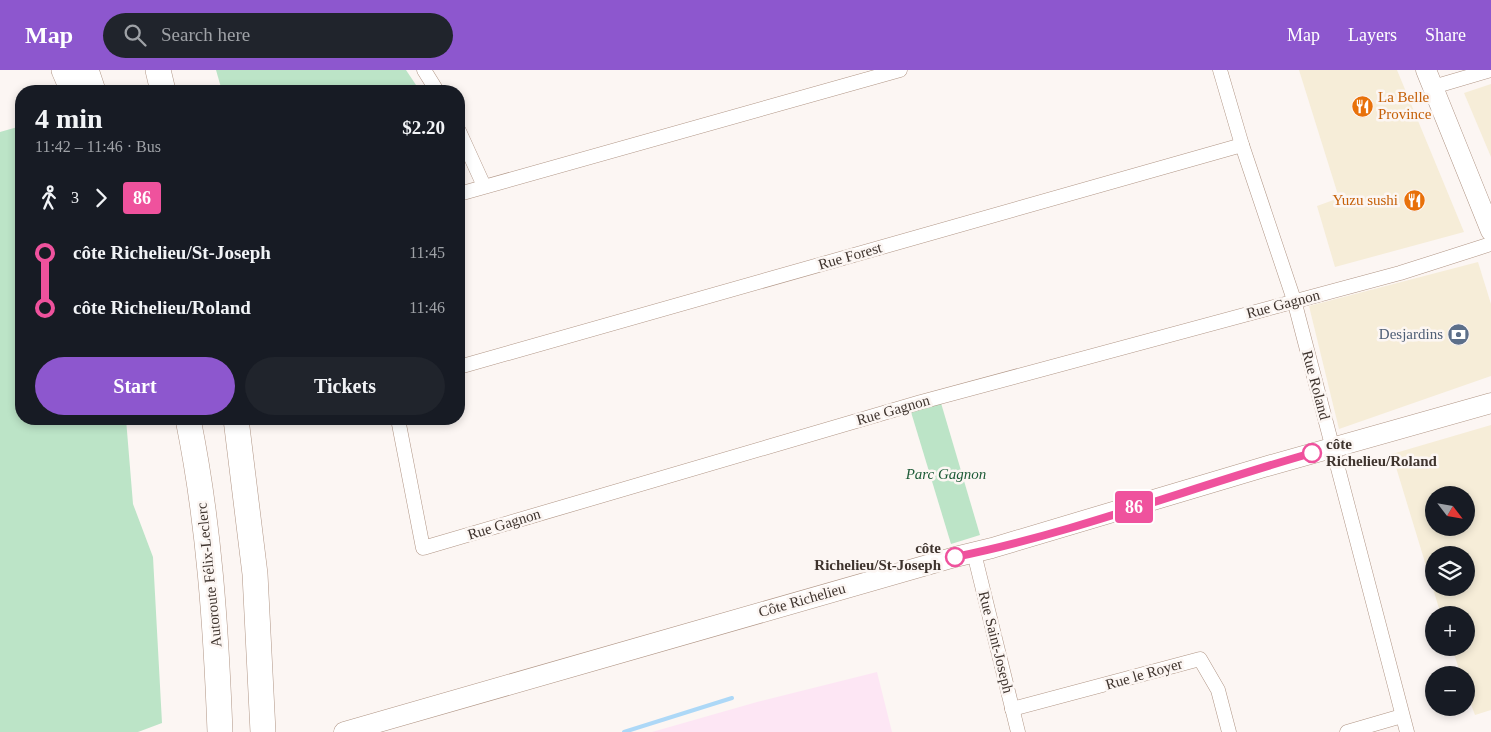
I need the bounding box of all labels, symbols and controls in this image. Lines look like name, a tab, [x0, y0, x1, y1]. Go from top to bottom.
search box	[103, 13, 453, 58]
icon: search	[121, 21, 149, 49]
text: Map	[25, 22, 73, 48]
text: Search here	[161, 24, 250, 45]
text: Map	[1287, 25, 1320, 45]
text: Layers	[1348, 25, 1397, 45]
text: Share	[1425, 25, 1466, 45]
place label: La Belle Province	[1378, 89, 1432, 122]
restaurant icon: La Belle Province	[1350, 94, 1374, 118]
text: 4 min	[35, 103, 103, 134]
text: $2.20	[402, 117, 445, 138]
text: 11:42 – 11:46 · Bus	[35, 138, 161, 155]
icon: walk	[35, 184, 63, 212]
icon: forward	[87, 184, 115, 212]
text: 86	[133, 188, 151, 208]
restaurant icon: Yuzu sushi	[1402, 188, 1426, 212]
text: 3	[71, 189, 79, 206]
place label: Yuzu sushi	[1333, 192, 1398, 208]
street label: Rue Forest	[816, 239, 884, 273]
text: côte Richelieu/St-Joseph	[73, 242, 271, 263]
text: 11:45	[409, 244, 445, 261]
street label: Rue Gagnon	[1245, 286, 1322, 321]
text: côte Richelieu/Roland	[73, 297, 251, 318]
text: 11:46	[409, 299, 445, 316]
bank icon: Desjardins	[1447, 322, 1471, 346]
place label: Desjardins	[1379, 326, 1443, 342]
street label: Rue Roland	[1299, 349, 1333, 422]
button: Start	[35, 357, 235, 415]
button: Tickets	[245, 357, 445, 415]
street label: Rue Gagnon	[855, 392, 932, 428]
place label: côte Richelieu/Roland	[1326, 436, 1438, 469]
marker: côte Richelieu/Roland	[1302, 443, 1322, 463]
park label: Parc Gagnon	[905, 466, 986, 482]
north arrow	[1425, 486, 1475, 536]
map controls	[1425, 486, 1475, 716]
line badge: 86	[1112, 491, 1156, 523]
text: 86	[1125, 497, 1143, 517]
street label: Autoroute Félix-Leclerc	[193, 502, 225, 648]
street label: Rue Gagnon	[466, 505, 543, 543]
place label: côte Richelieu/St-Joseph	[814, 540, 942, 573]
button: layers	[1425, 546, 1475, 596]
marker: côte Richelieu/St-Joseph	[945, 547, 965, 567]
street label: Côte Richelieu	[757, 580, 848, 620]
street label: Rue Saint-Joseph	[976, 589, 1017, 695]
button: +	[1425, 606, 1475, 656]
street label: Rue le Royer	[1104, 655, 1184, 693]
button: −	[1425, 666, 1475, 716]

